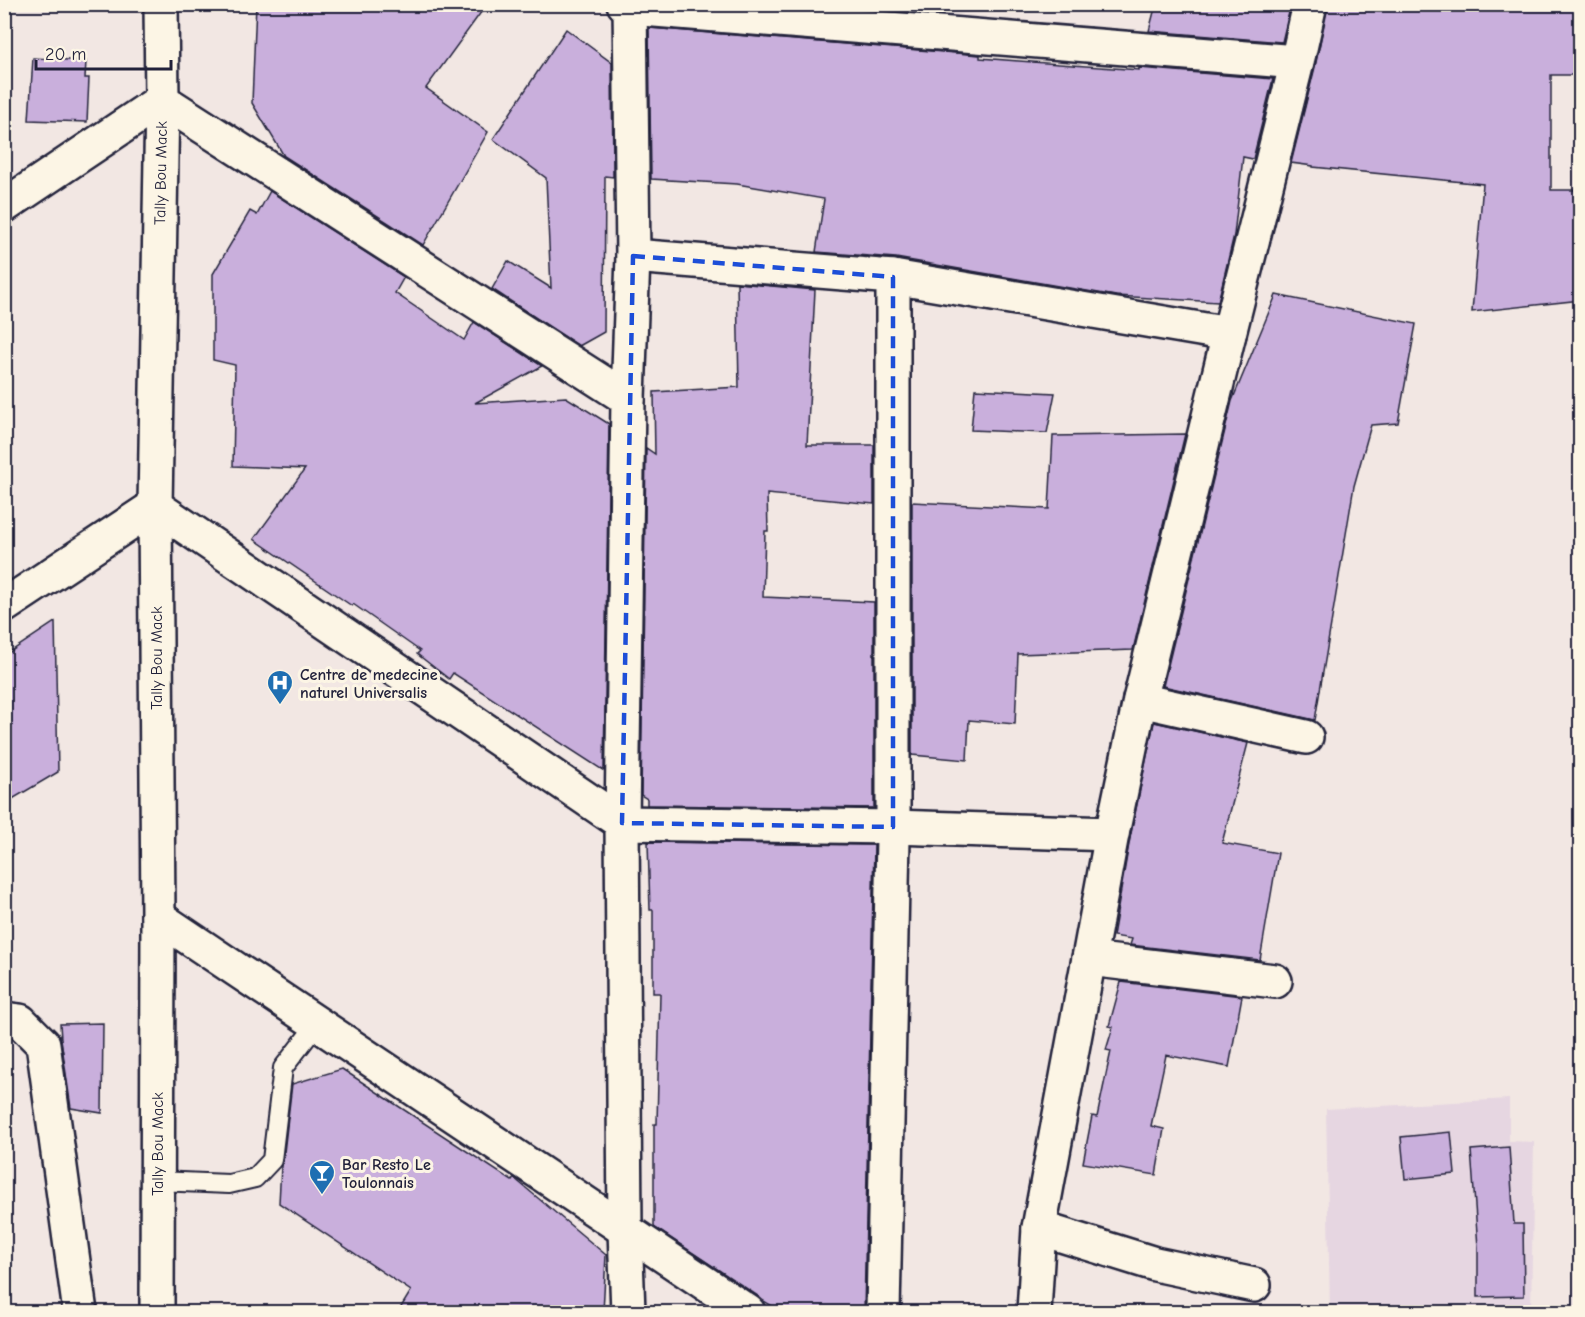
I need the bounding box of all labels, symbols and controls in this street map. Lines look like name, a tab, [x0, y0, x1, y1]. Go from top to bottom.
scale bar	[36, 33, 171, 71]
text: 20 m	[45, 44, 86, 65]
street label: Tally Bou Mack	[151, 121, 171, 225]
street label: Tally Bou Mack	[148, 606, 166, 710]
place label: Centre de medecine naturel Universalis	[300, 666, 438, 702]
hospital icon: Centre de medecine naturel Universalis	[265, 668, 295, 706]
street label: Tally Bou Mack	[149, 1092, 167, 1196]
place label: Bar Resto Le Toulonnais	[342, 1156, 431, 1192]
bar icon: Bar Resto Le Toulonnais	[307, 1158, 337, 1196]

